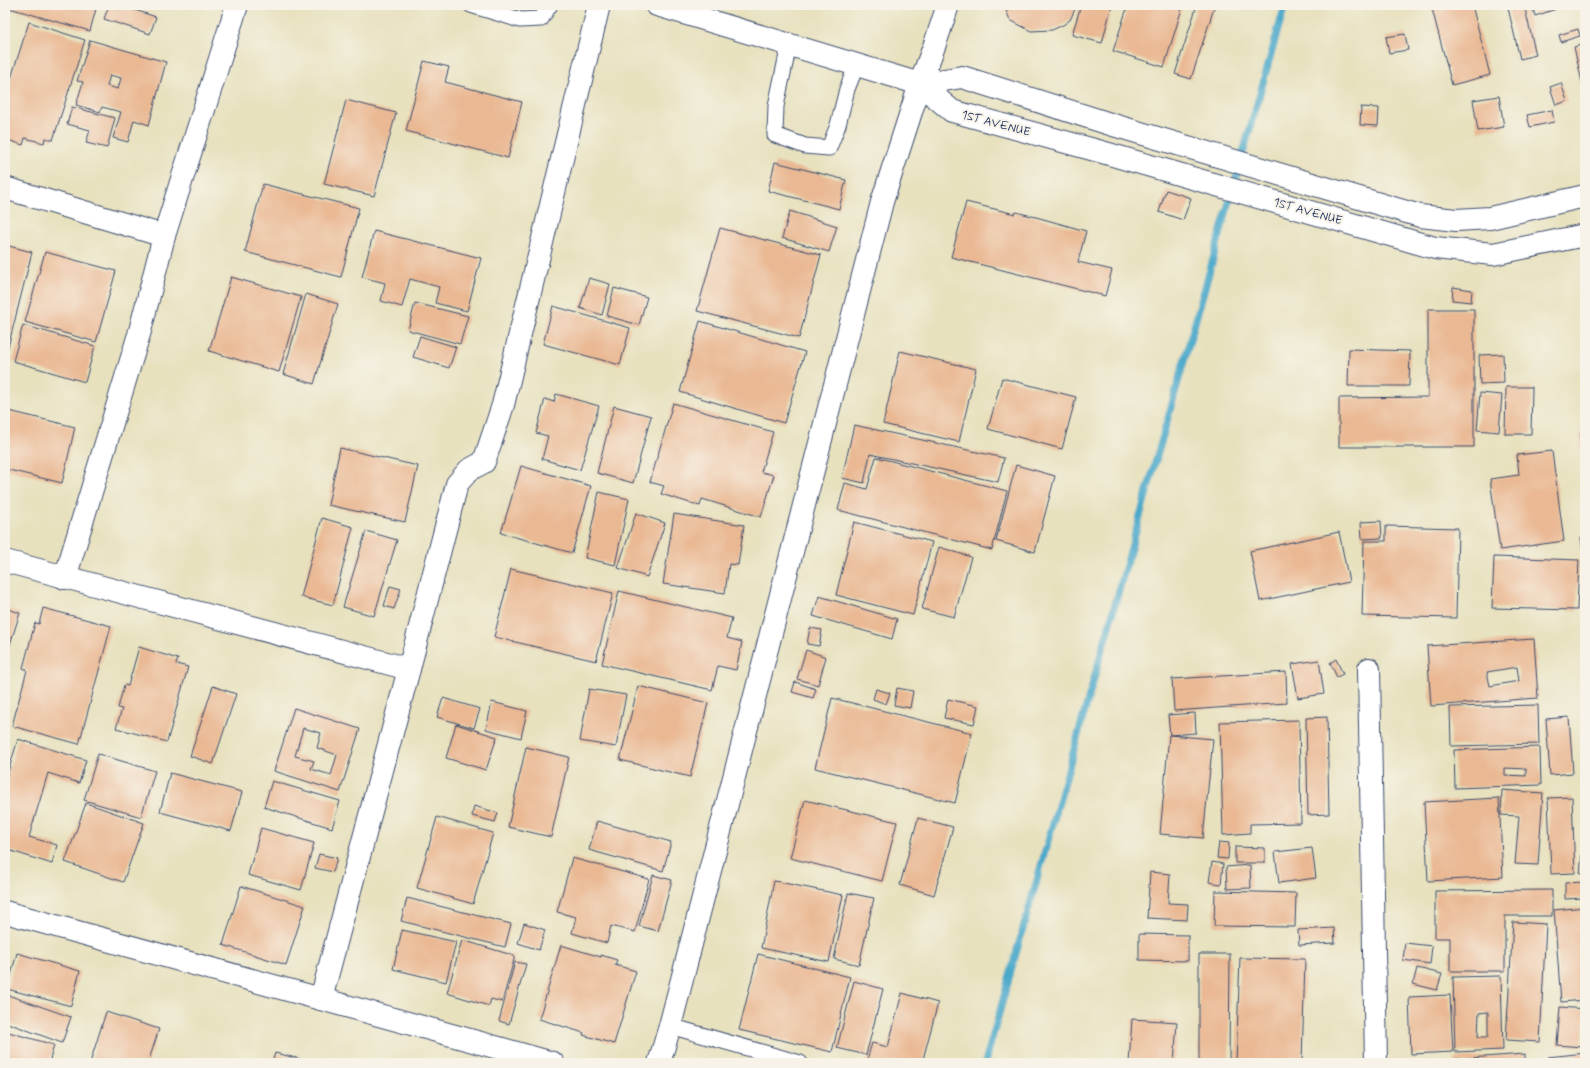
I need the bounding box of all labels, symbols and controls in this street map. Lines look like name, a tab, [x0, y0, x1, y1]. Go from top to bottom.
street label: 1ST AVENUE	[960, 107, 1032, 141]
street label: 1ST AVENUE	[1272, 195, 1344, 229]

